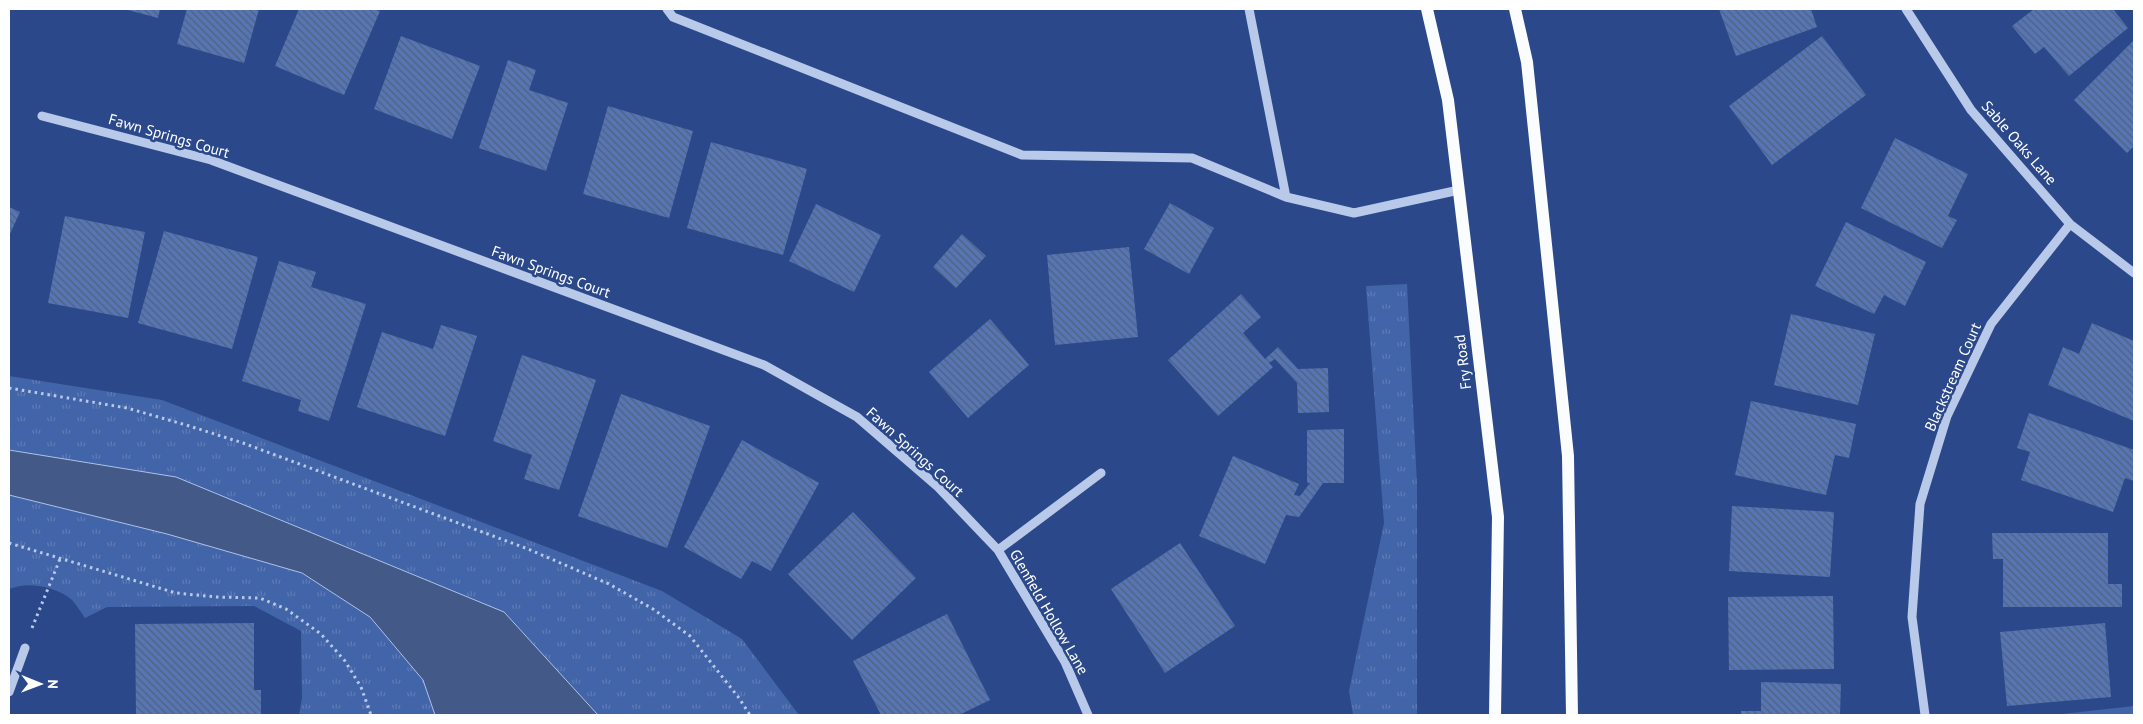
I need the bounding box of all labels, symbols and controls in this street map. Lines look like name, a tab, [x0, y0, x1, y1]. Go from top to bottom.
street label: Sable Oaks Lane	[1978, 97, 2061, 189]
street label: Fawn Springs Court	[106, 109, 232, 162]
street label: Fawn Springs Court	[489, 241, 613, 302]
street label: Blackstream Court	[1920, 319, 1985, 434]
street label: Fry Road	[1450, 334, 1475, 391]
street label: Fawn Springs Court	[863, 403, 968, 501]
street label: Glenfield Hollow Lane	[1006, 546, 1093, 678]
north arrow	[15, 659, 65, 709]
text: N	[44, 679, 62, 689]

